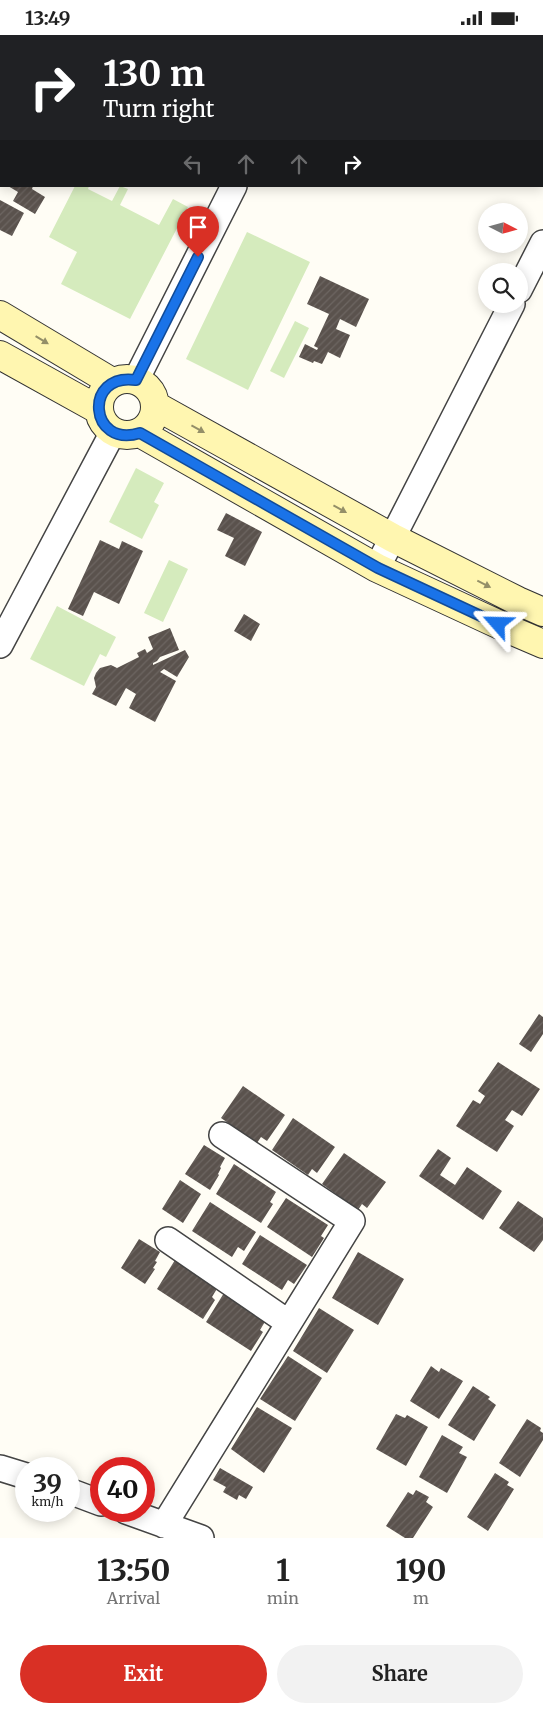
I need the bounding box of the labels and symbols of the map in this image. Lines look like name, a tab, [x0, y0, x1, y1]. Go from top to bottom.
north arrow	[478, 203, 528, 253]
pin	[177, 206, 219, 257]
one-way arrow	[35, 336, 48, 345]
one-way arrow	[192, 425, 205, 434]
one-way arrow	[333, 504, 347, 513]
one-way arrow	[477, 580, 491, 588]
position arrow	[471, 597, 523, 649]
speed limit sign: 40	[90, 1457, 155, 1522]

